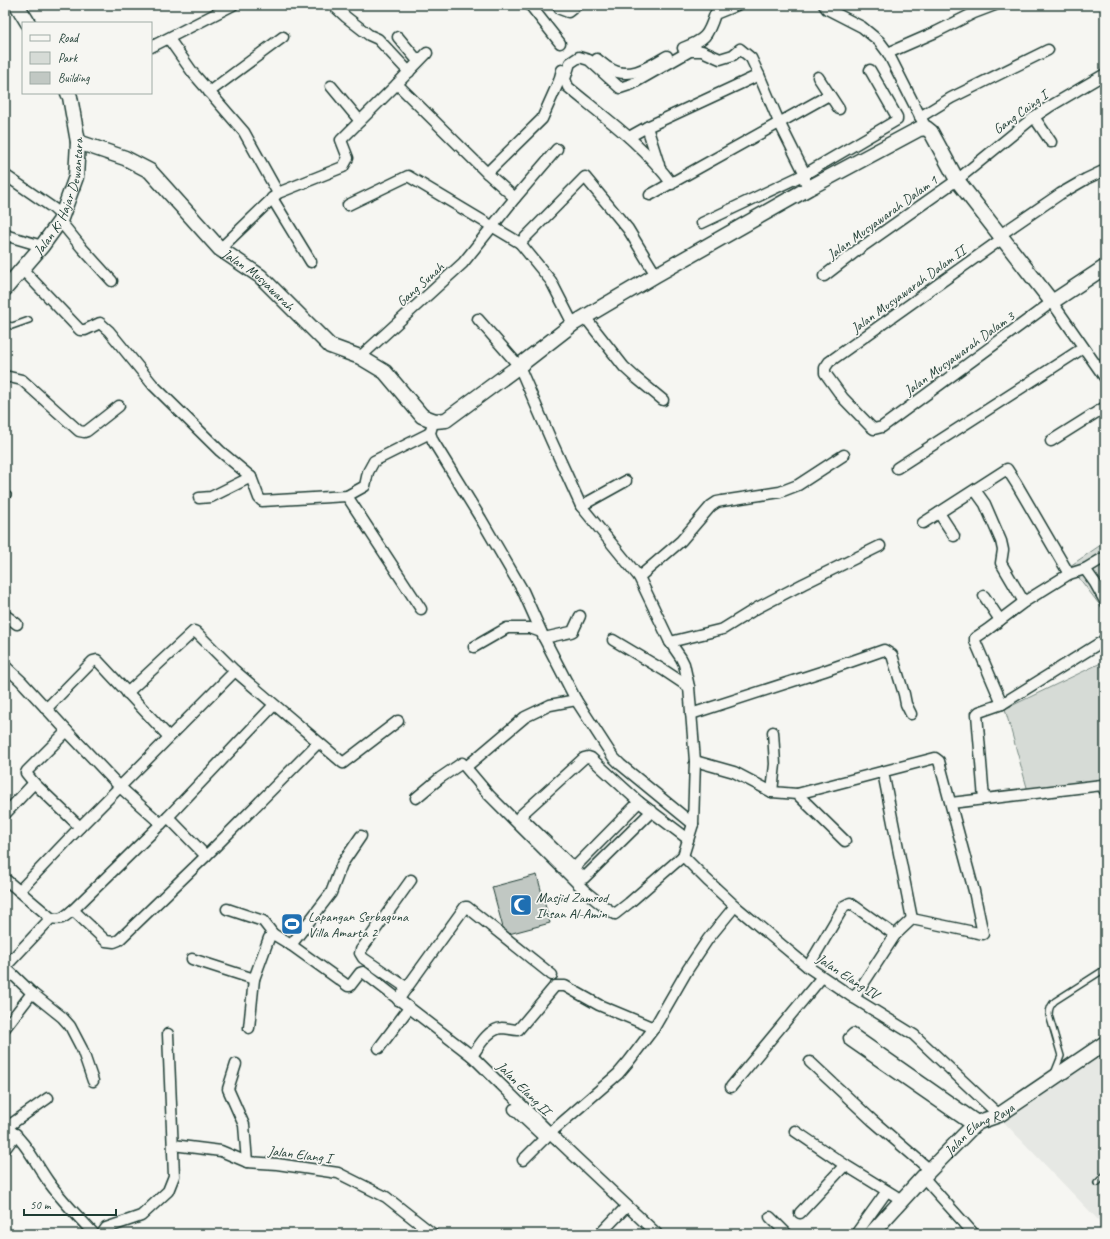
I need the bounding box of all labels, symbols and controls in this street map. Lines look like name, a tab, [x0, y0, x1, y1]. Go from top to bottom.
legend	[22, 22, 152, 94]
text: Road	[58, 30, 80, 46]
text: Park	[58, 50, 79, 66]
text: Building	[58, 70, 90, 86]
street label: Gang Caing I	[990, 85, 1053, 138]
street label: Jalan Ki Hajar Dewantara	[29, 136, 87, 260]
street label: Jalan Musyawarah Dalam 1	[823, 171, 941, 264]
street label: Jalan Musyawarah Dalam II	[847, 240, 972, 337]
street label: Jalan Musyawarah	[218, 245, 299, 316]
street label: Gang Sunah	[393, 258, 449, 310]
street label: Jalan Musyawarah Dalam 3	[900, 307, 1019, 400]
place label: Masjid Zamrod Ihsan Al-Amin	[536, 889, 610, 922]
mosque icon: Masjid Zamrod Ihsan Al-Amin	[508, 892, 534, 918]
place label: Lapangan Serbaguna Villa Amarta 2	[308, 908, 409, 941]
sports icon: Lapangan Serbaguna Villa Amarta 2	[279, 911, 305, 937]
street label: Jalan Elang IV	[813, 950, 885, 1004]
street label: Jalan Elang II	[492, 1057, 557, 1121]
street label: Jalan Elang Raya	[940, 1099, 1019, 1160]
street label: Jalan Elang I	[266, 1142, 336, 1167]
scale bar	[24, 1191, 116, 1217]
text: 50 m	[30, 1197, 52, 1213]

